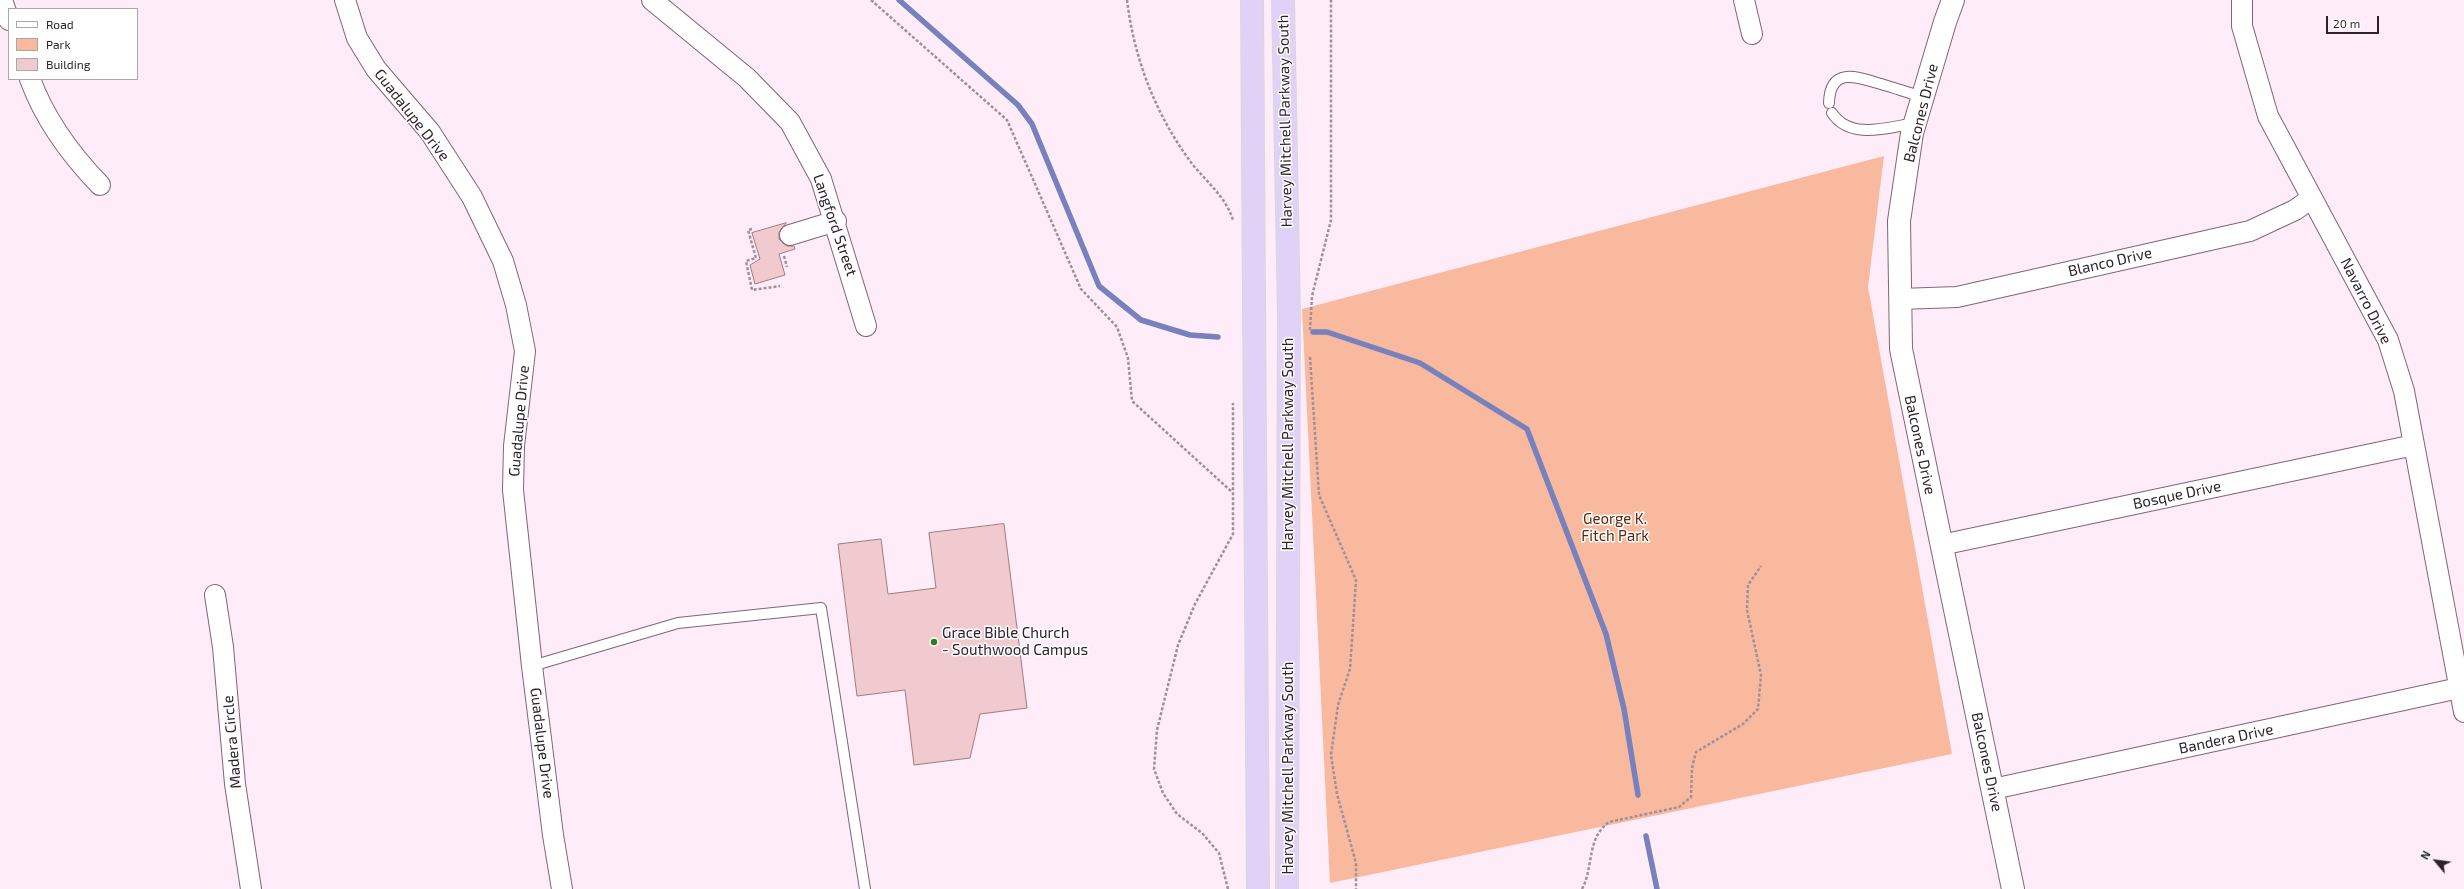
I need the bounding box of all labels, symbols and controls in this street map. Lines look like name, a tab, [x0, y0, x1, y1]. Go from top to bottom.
legend	[8, 8, 138, 80]
scale bar	[2328, 8, 2381, 34]
street label: Harvey Mitchell Parkway South	[1274, 14, 1296, 228]
text: 20 m	[2333, 16, 2360, 30]
text: Road	[46, 17, 74, 31]
text: Park	[46, 37, 71, 51]
text: Building	[46, 57, 90, 71]
street label: Balcones Drive	[1900, 62, 1942, 164]
street label: Guadalupe Drive	[371, 65, 453, 165]
street label: Langford Street	[809, 172, 861, 278]
street label: Blanco Drive	[2066, 244, 2154, 280]
street label: Navarro Drive	[2337, 255, 2395, 347]
street label: Harvey Mitchell Parkway South	[1279, 338, 1297, 550]
street label: Guadalupe Drive	[505, 365, 533, 477]
street label: Balcones Drive	[1901, 394, 1939, 496]
street label: Bosque Drive	[2131, 477, 2223, 513]
park label: George K. Fitch Park	[1581, 510, 1649, 545]
place label: Grace Bible Church - Southwood Campus	[942, 624, 1088, 659]
marker: Grace Bible Church - Southwood Campus	[929, 637, 939, 647]
street label: Harvey Mitchell Parkway South	[1279, 662, 1297, 874]
street label: Guadalupe Drive	[526, 686, 558, 800]
street label: Madera Circle	[219, 695, 245, 789]
street label: Balcones Drive	[1968, 711, 2006, 813]
street label: Bandera Drive	[2177, 720, 2275, 758]
north arrow	[2416, 841, 2456, 881]
text: N	[2417, 848, 2433, 862]

